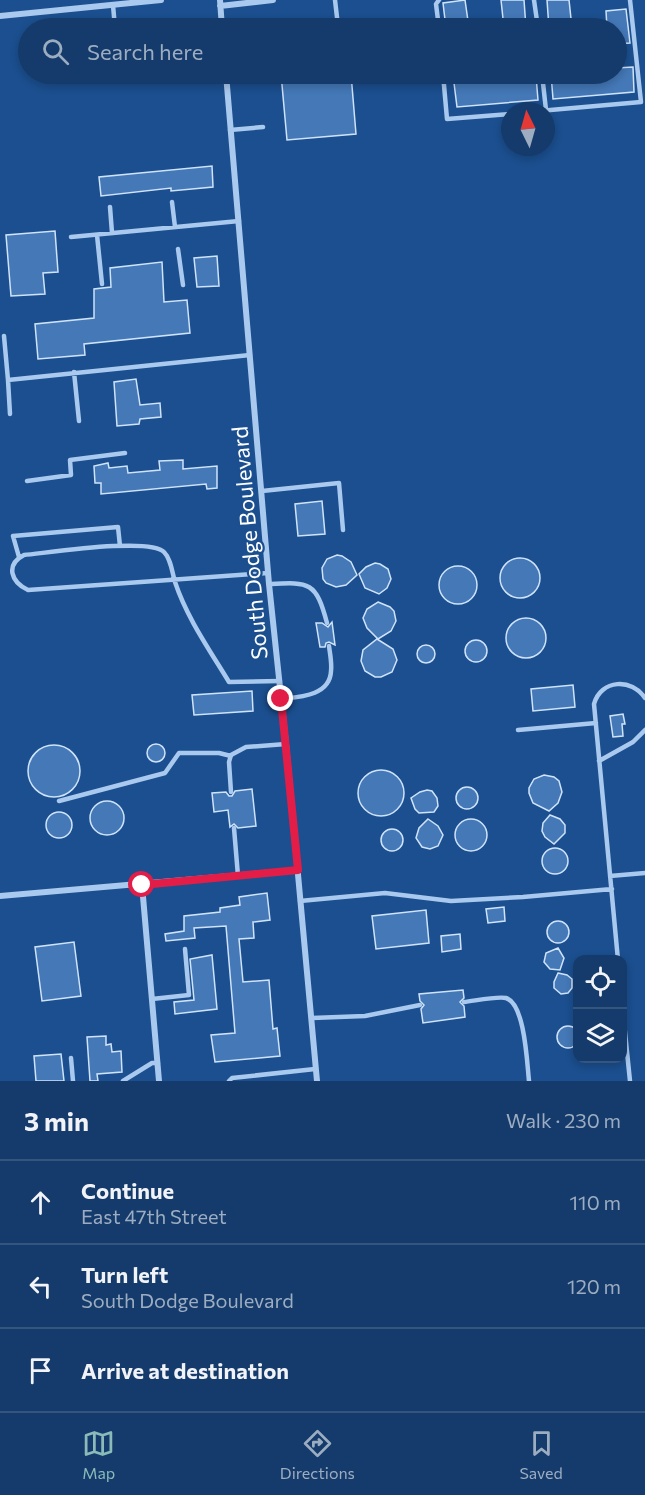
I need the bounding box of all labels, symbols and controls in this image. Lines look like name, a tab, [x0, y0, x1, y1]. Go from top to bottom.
search box	[18, 18, 627, 84]
icon: search	[39, 35, 72, 68]
text: Search here	[87, 38, 203, 65]
north arrow	[501, 102, 555, 156]
street label: South Dodge Boulevard	[225, 425, 273, 661]
route end	[267, 685, 293, 711]
route start	[128, 871, 154, 897]
map controls	[573, 955, 627, 1063]
button: locate	[573, 955, 627, 1009]
button: layers	[573, 1009, 627, 1063]
text: 3 min	[24, 1105, 89, 1136]
text: Walk · 230 m	[506, 1108, 621, 1132]
text: Continue	[81, 1177, 174, 1204]
icon: ahead	[24, 1186, 57, 1219]
text: 110 m	[570, 1190, 621, 1214]
text: East 47th Street	[81, 1204, 227, 1228]
text: Turn left	[81, 1261, 168, 1288]
icon: left	[24, 1270, 57, 1303]
text: 120 m	[567, 1274, 621, 1298]
text: South Dodge Boulevard	[81, 1288, 294, 1312]
icon: arrive	[24, 1354, 57, 1387]
text: Arrive at destination	[81, 1357, 289, 1384]
tab: Map	[82, 1427, 115, 1482]
tab: Directions	[280, 1427, 355, 1482]
tab: Saved	[519, 1427, 563, 1482]

